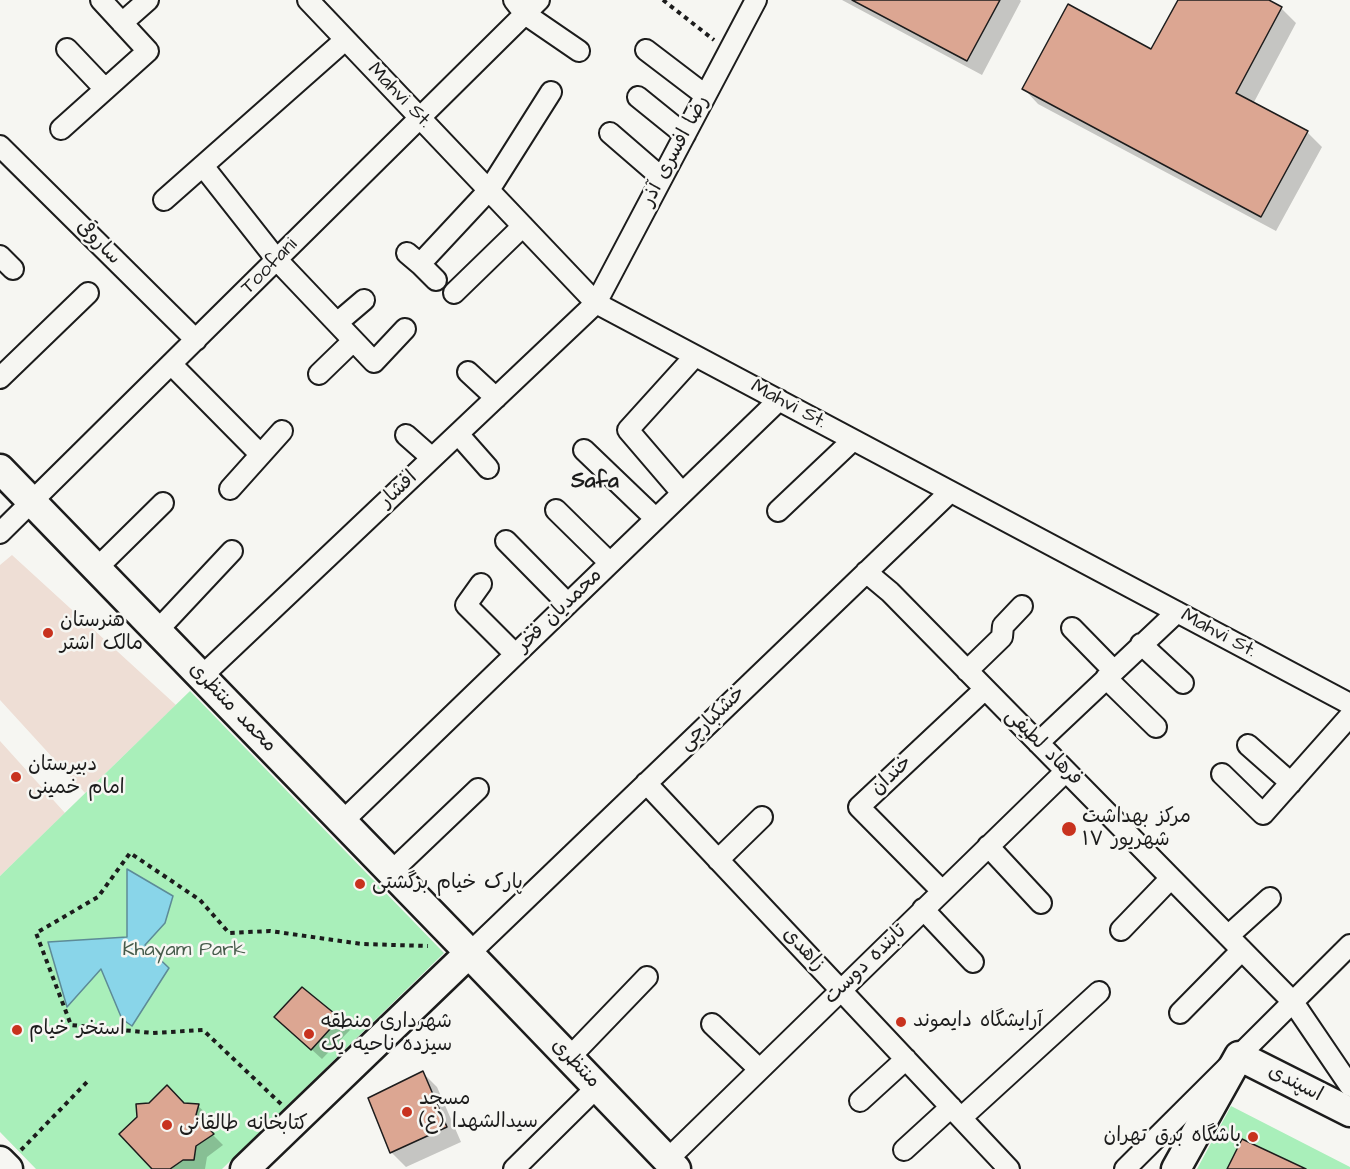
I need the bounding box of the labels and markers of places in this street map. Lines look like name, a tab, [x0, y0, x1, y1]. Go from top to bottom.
place label: هنرستان مالک اشتر	[60, 610, 143, 657]
marker: هنرستان مالک اشتر	[41, 626, 55, 640]
place label: دبیرستان امام خمینی	[28, 754, 125, 801]
marker: دبیرستان امام خمینی	[9, 770, 23, 784]
place label: مرکز بهداشت ۱۷ شهریور	[1082, 806, 1191, 853]
marker: مرکز بهداشت ۱۷ شهریور	[1060, 820, 1078, 838]
place label: پارک خیام برگشتی	[372, 872, 523, 896]
marker: پارک خیام برگشتی	[353, 877, 367, 891]
place label: آرایشگاه دایموند	[913, 1010, 1042, 1034]
place label: شهرداری منطقه سیزده ناحیه یک	[321, 1011, 452, 1058]
marker: آرایشگاه دایموند	[894, 1015, 908, 1029]
place label: استخر خیام	[29, 1018, 125, 1042]
marker: استخر خیام	[10, 1023, 24, 1037]
marker: شهرداری منطقه سیزده ناحیه یک	[302, 1027, 316, 1041]
place label: مسجد سیدالشهدا (ع)	[419, 1088, 538, 1135]
marker: مسجد سیدالشهدا (ع)	[400, 1105, 414, 1119]
place label: کتابخانه طالقانی	[179, 1113, 308, 1137]
marker: کتابخانه طالقانی	[160, 1118, 174, 1132]
place label: باشگاه برق تهران	[1103, 1125, 1241, 1149]
marker: باشگاه برق تهران	[1246, 1130, 1260, 1144]

